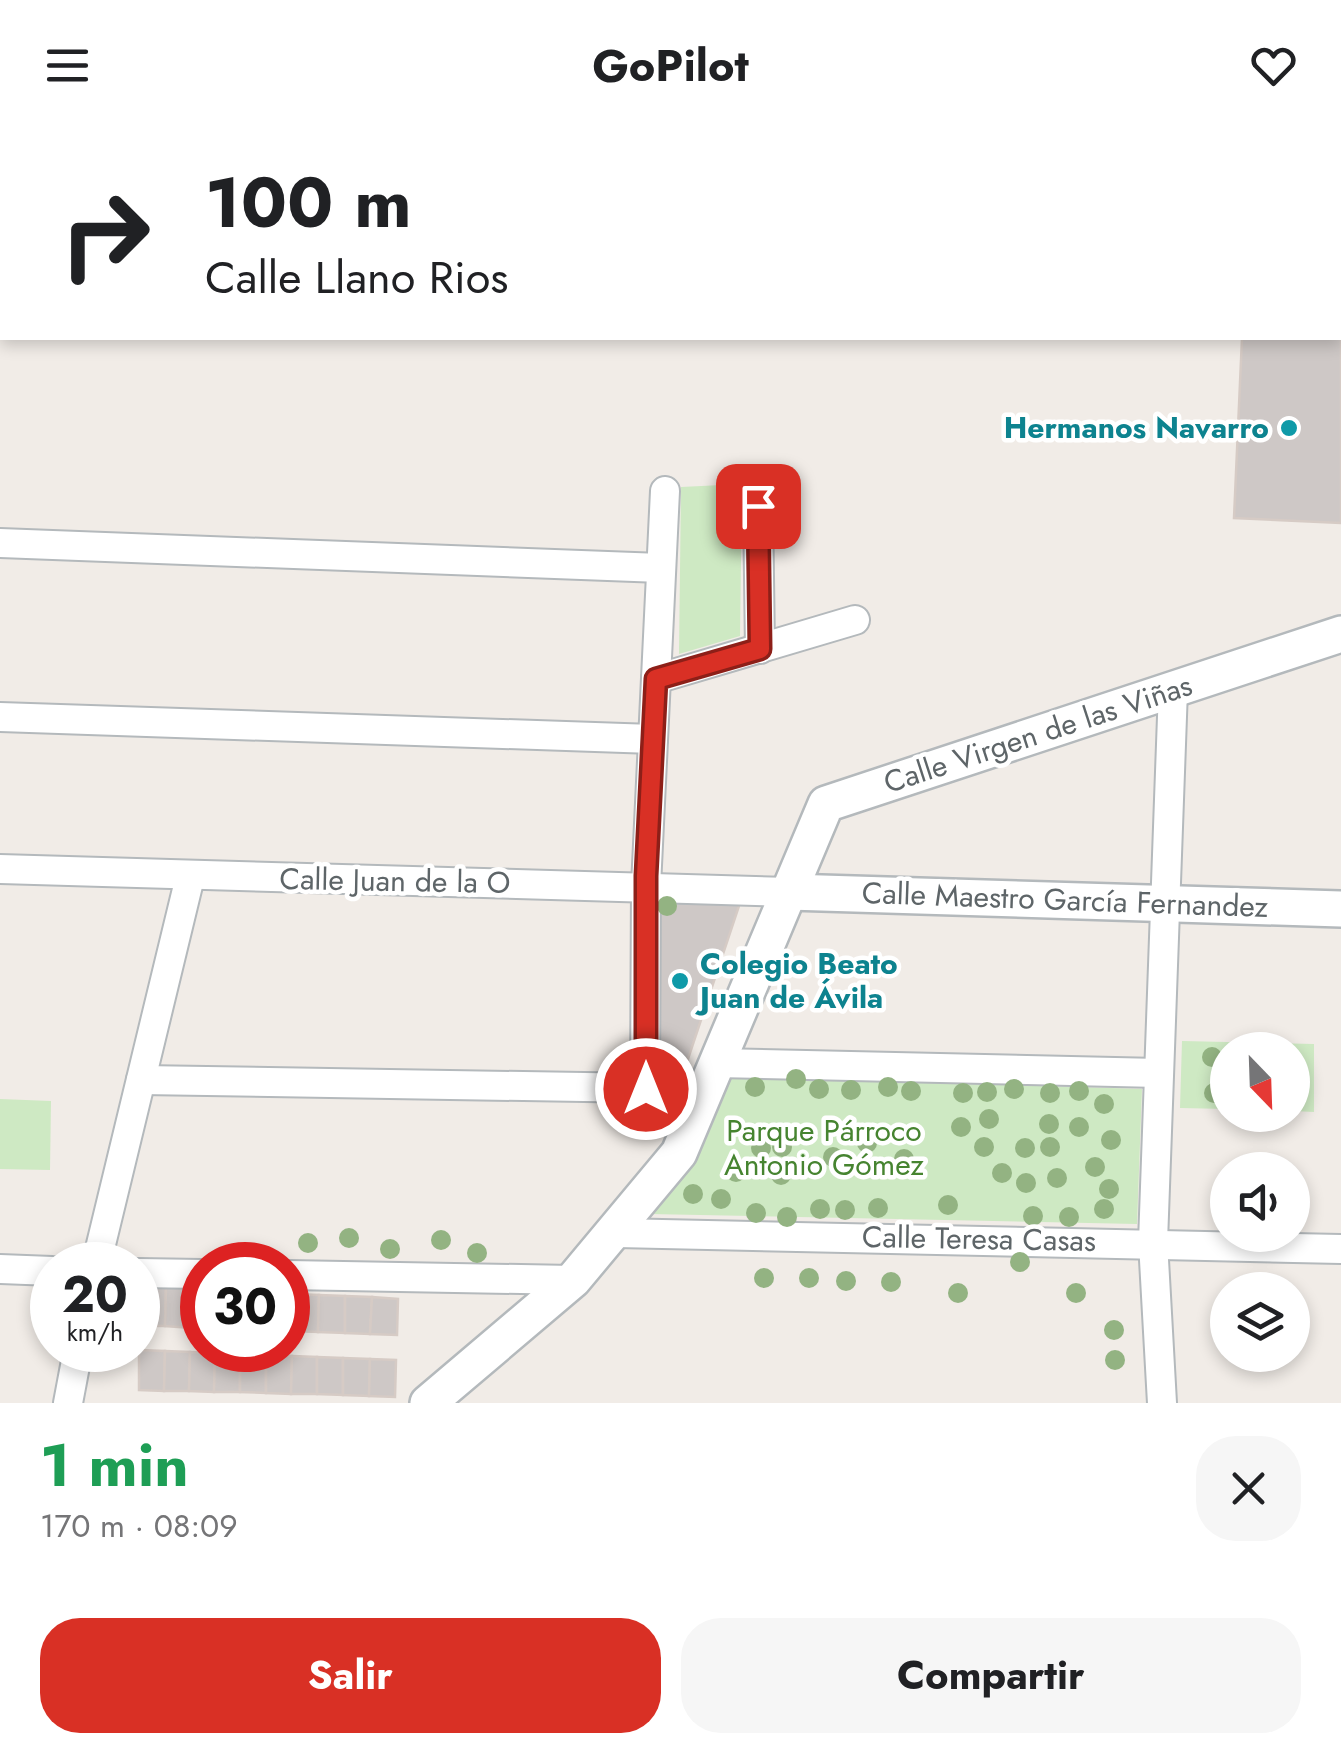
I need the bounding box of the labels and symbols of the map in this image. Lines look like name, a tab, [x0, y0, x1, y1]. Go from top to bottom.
place label: Hermanos Navarro	[1004, 406, 1269, 449]
marker: Hermanos Navarro	[1278, 417, 1300, 439]
pin	[716, 464, 801, 549]
street label: Calle Virgen de las Viñas	[878, 663, 1198, 804]
street label: Calle Juan de la O	[279, 857, 511, 904]
street label: Calle Maestro García Fernandez	[861, 871, 1269, 928]
place label: Colegio Beato Juan de Ávila	[695, 942, 898, 1019]
marker: Colegio Beato Juan de Ávila	[669, 970, 691, 992]
north arrow	[1210, 1032, 1310, 1132]
position arrow	[594, 1037, 698, 1141]
park label: Parque Párroco Antonio Gómez	[724, 1109, 924, 1186]
street label: Calle Teresa Casas	[862, 1215, 1096, 1262]
speed limit sign: 30	[180, 1242, 310, 1372]

